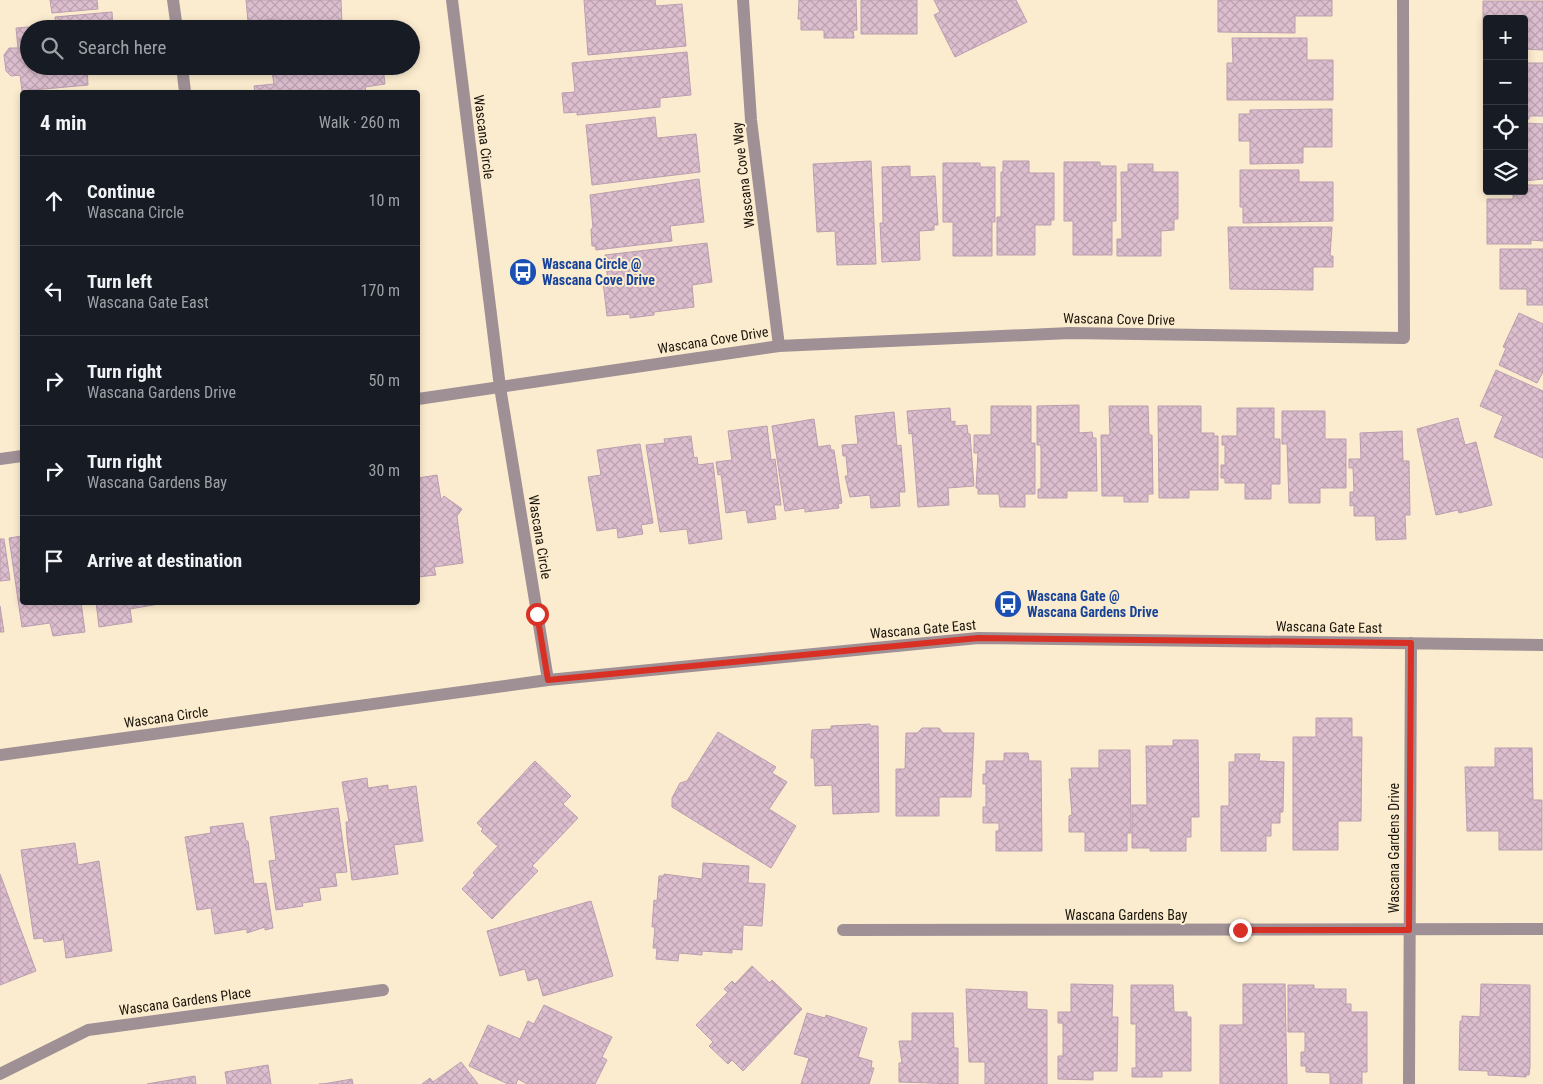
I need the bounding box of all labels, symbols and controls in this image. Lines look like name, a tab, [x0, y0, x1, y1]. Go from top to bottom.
map controls	[1483, 15, 1528, 195]
button: +	[1483, 15, 1528, 60]
search box	[20, 20, 420, 75]
icon: search	[38, 34, 66, 62]
text: Search here	[78, 36, 166, 59]
button: −	[1483, 60, 1528, 105]
street label: Wascana Circle	[471, 94, 497, 181]
button: locate	[1483, 105, 1528, 150]
text: 4 min	[40, 111, 87, 135]
text: Walk · 260 m	[319, 113, 400, 132]
street label: Wascana Cove Way	[729, 121, 757, 229]
button: layers	[1483, 150, 1528, 195]
text: Continue	[87, 180, 155, 203]
icon: ahead	[40, 187, 68, 215]
text: 10 m	[368, 191, 400, 210]
text: Wascana Circle	[87, 203, 184, 222]
place label: Wascana Circle @ Wascana Cove Drive	[542, 256, 655, 288]
bus stop icon: Wascana Circle @ Wascana Cove Drive	[508, 257, 538, 287]
text: Turn left	[87, 270, 152, 293]
icon: left	[40, 277, 68, 305]
text: 170 m	[361, 281, 400, 300]
text: Wascana Gate East	[87, 293, 209, 312]
street label: Wascana Cove Drive	[1063, 310, 1176, 328]
street label: Wascana Cove Drive	[656, 323, 770, 357]
text: Turn right	[87, 360, 162, 383]
icon: right	[40, 367, 68, 395]
text: 50 m	[368, 371, 400, 390]
text: Wascana Gardens Drive	[87, 383, 236, 402]
text: Turn right	[87, 450, 162, 473]
icon: right	[40, 457, 68, 485]
text: 30 m	[368, 461, 400, 480]
text: Wascana Gardens Bay	[87, 473, 227, 492]
street label: Wascana Circle	[525, 494, 555, 581]
icon: arrive	[40, 547, 68, 575]
text: Arrive at destination	[87, 549, 242, 572]
place label: Wascana Gate @ Wascana Gardens Drive	[1027, 588, 1159, 620]
bus stop icon: Wascana Gate @ Wascana Gardens Drive	[993, 589, 1023, 619]
route start	[526, 603, 549, 626]
street label: Wascana Gate East	[869, 616, 977, 642]
street label: Wascana Gate East	[1276, 618, 1382, 636]
street label: Wascana Circle	[123, 703, 210, 731]
street label: Wascana Gardens Drive	[1386, 782, 1402, 913]
street label: Wascana Gardens Bay	[1065, 907, 1187, 923]
route end	[1229, 919, 1252, 942]
street label: Wascana Gardens Place	[118, 984, 252, 1018]

